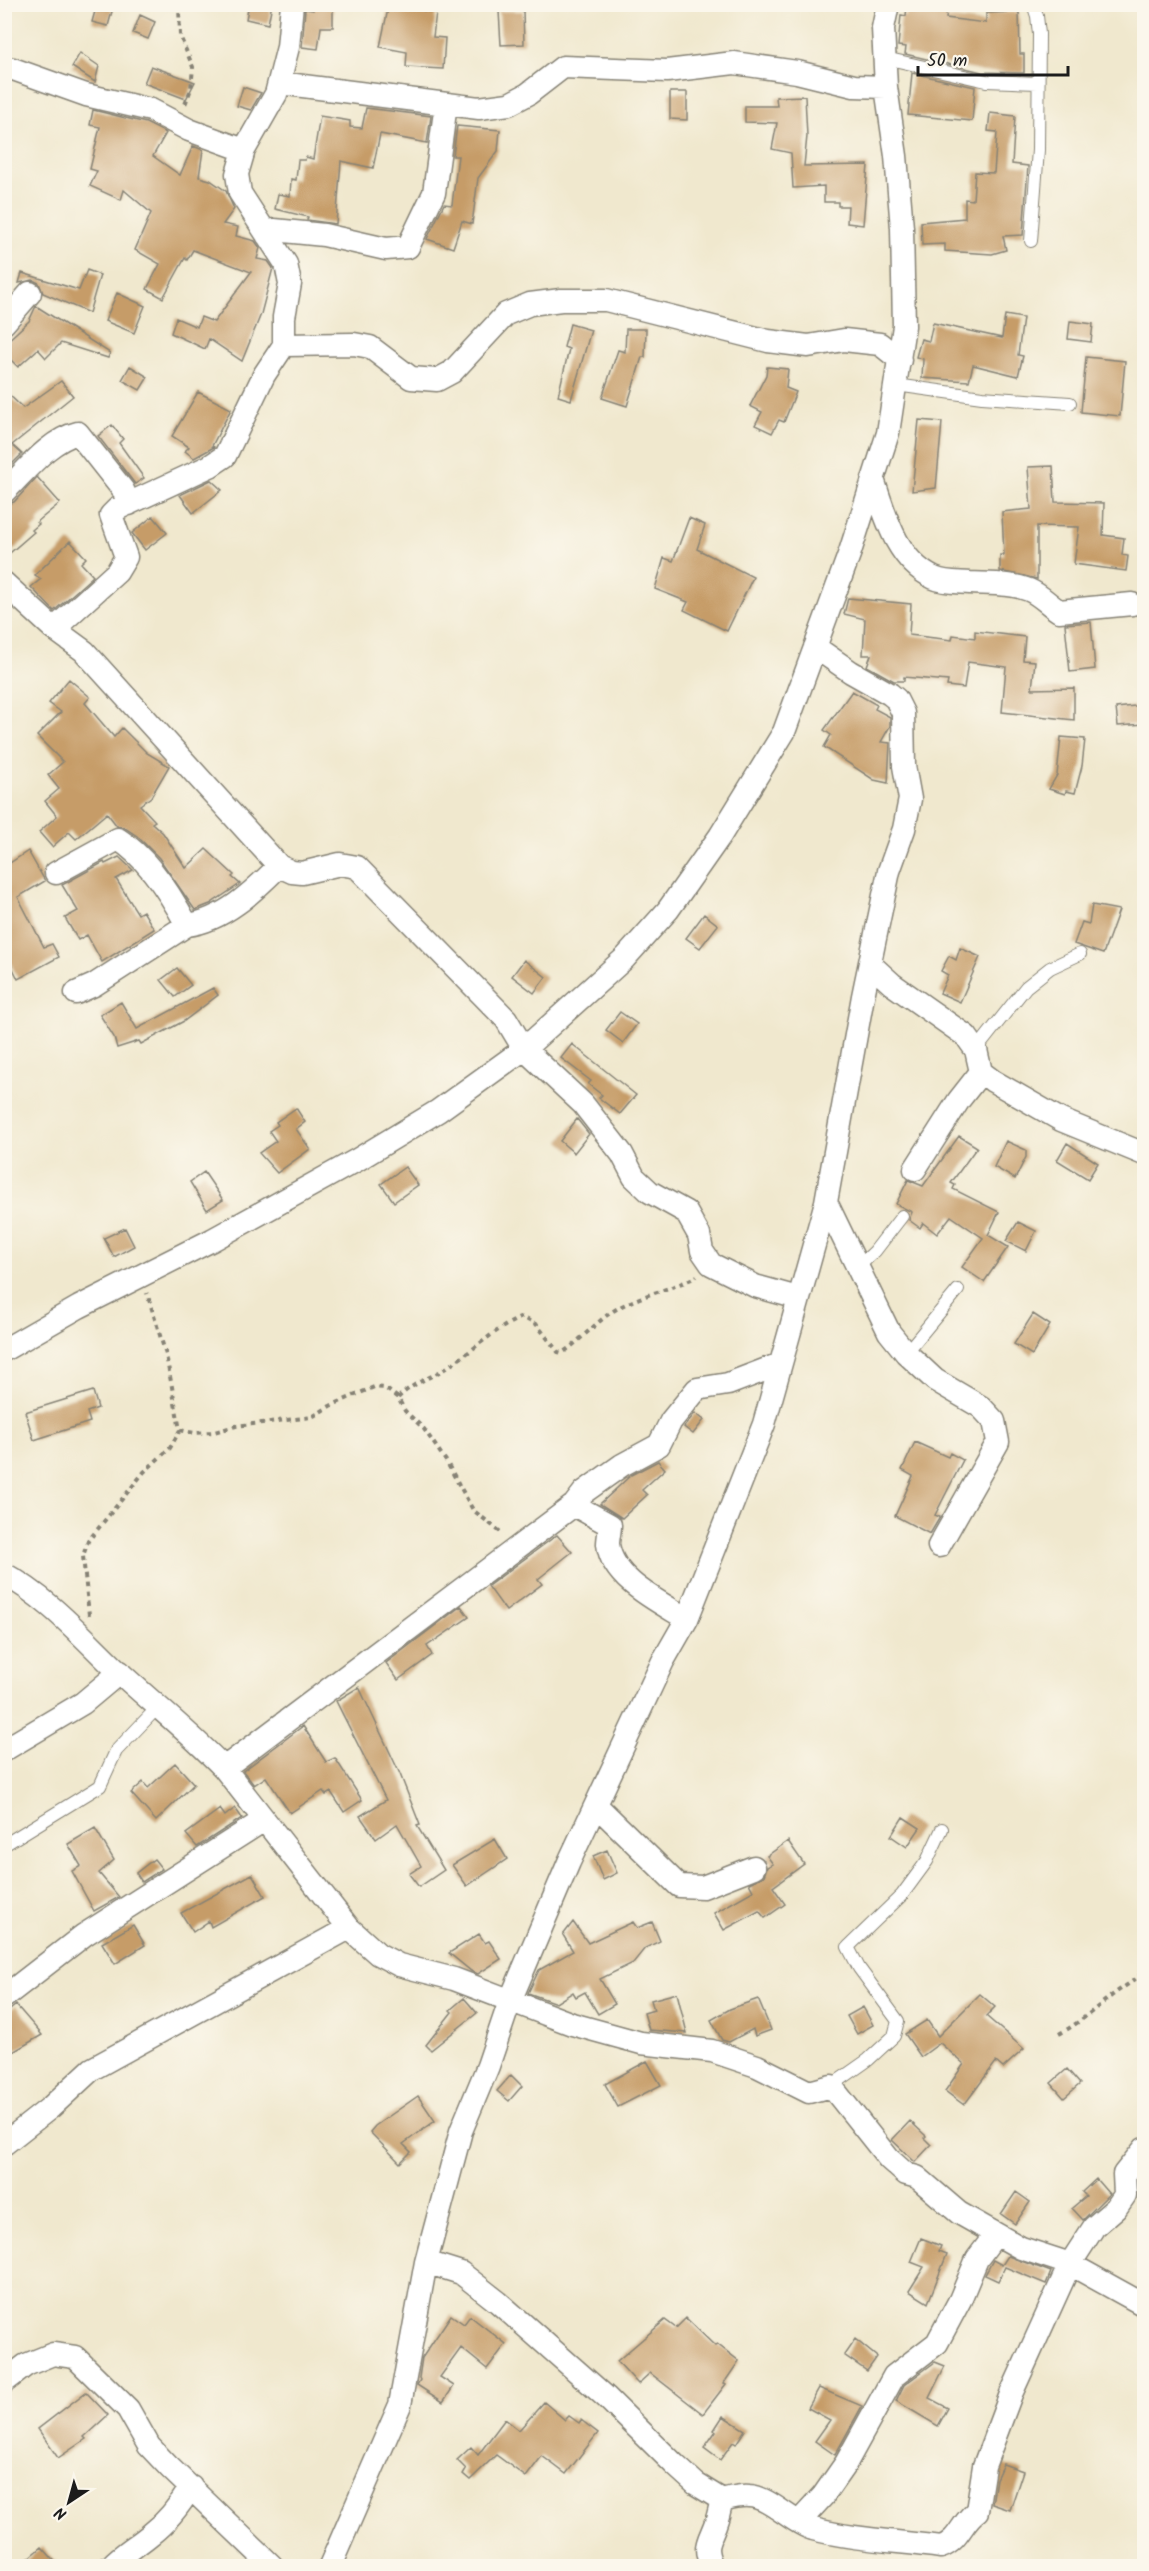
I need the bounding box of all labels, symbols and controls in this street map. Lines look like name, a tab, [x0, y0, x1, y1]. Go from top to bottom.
scale bar	[918, 39, 1068, 77]
text: 50 m	[927, 47, 967, 76]
north arrow	[39, 2472, 99, 2532]
text: N	[50, 2500, 73, 2526]

